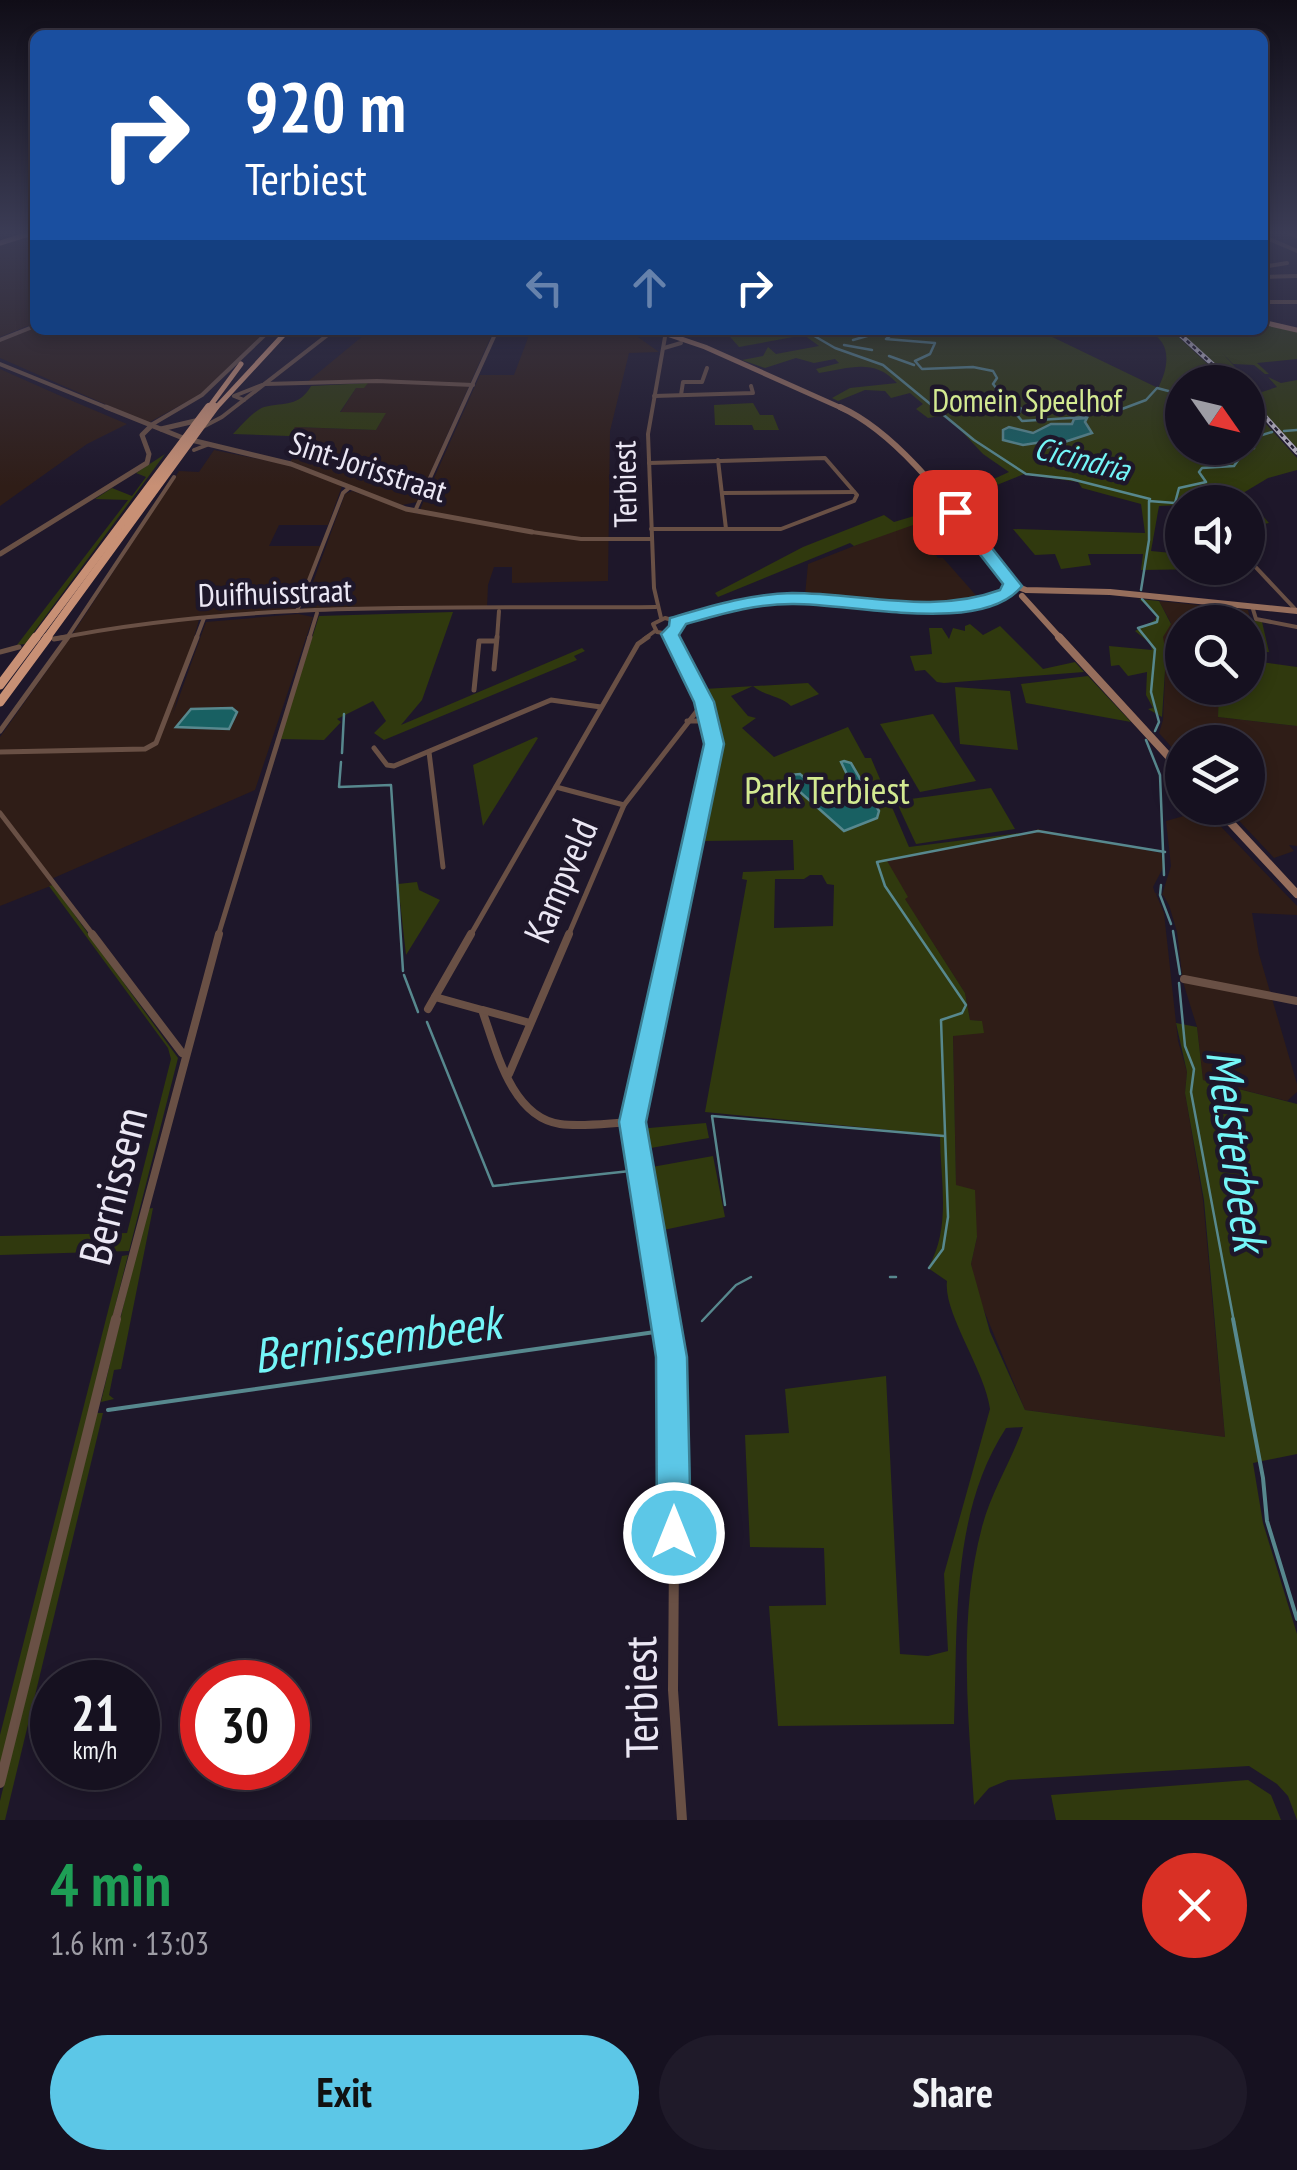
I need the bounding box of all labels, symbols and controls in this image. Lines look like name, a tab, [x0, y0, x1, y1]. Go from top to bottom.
text: 920 m	[245, 61, 406, 151]
icon: right	[80, 70, 210, 200]
text: Terbiest	[245, 149, 367, 207]
icon: left	[517, 260, 572, 315]
icon: ahead	[622, 260, 677, 315]
icon: right	[727, 260, 782, 315]
north arrow	[1165, 365, 1265, 465]
map controls	[1165, 365, 1265, 825]
park label: Domein Speelhof	[932, 379, 1124, 421]
street label: Sint-Jorisstraat	[284, 421, 452, 511]
water label: Cicindria	[1030, 426, 1136, 491]
street label: Terbiest	[602, 440, 646, 528]
pin	[913, 470, 998, 555]
icon: arrive	[928, 485, 983, 540]
button: sound	[1165, 485, 1265, 585]
street label: Duifhuisstraat	[197, 568, 353, 616]
button: search	[1165, 605, 1265, 705]
button: layers	[1165, 725, 1265, 825]
park label: Park Terbiest	[744, 765, 910, 814]
street label: Kampveld	[512, 811, 608, 950]
water label: Melsterbeek	[1193, 1045, 1284, 1260]
street label: Bernissem	[65, 1101, 160, 1270]
water label: Bernissembeek	[249, 1289, 510, 1386]
position arrow	[622, 1481, 726, 1585]
street label: Terbiest	[610, 1635, 670, 1758]
speed limit sign: 30	[180, 1660, 310, 1790]
text: 21	[71, 1680, 119, 1745]
text: km/h	[73, 1734, 117, 1766]
text: 4 min	[50, 1845, 171, 1923]
button: close	[1142, 1853, 1247, 1958]
text: 1.6 km · 13:03	[50, 1922, 209, 1964]
button: Exit	[50, 2035, 639, 2150]
button: Share	[659, 2035, 1247, 2150]

